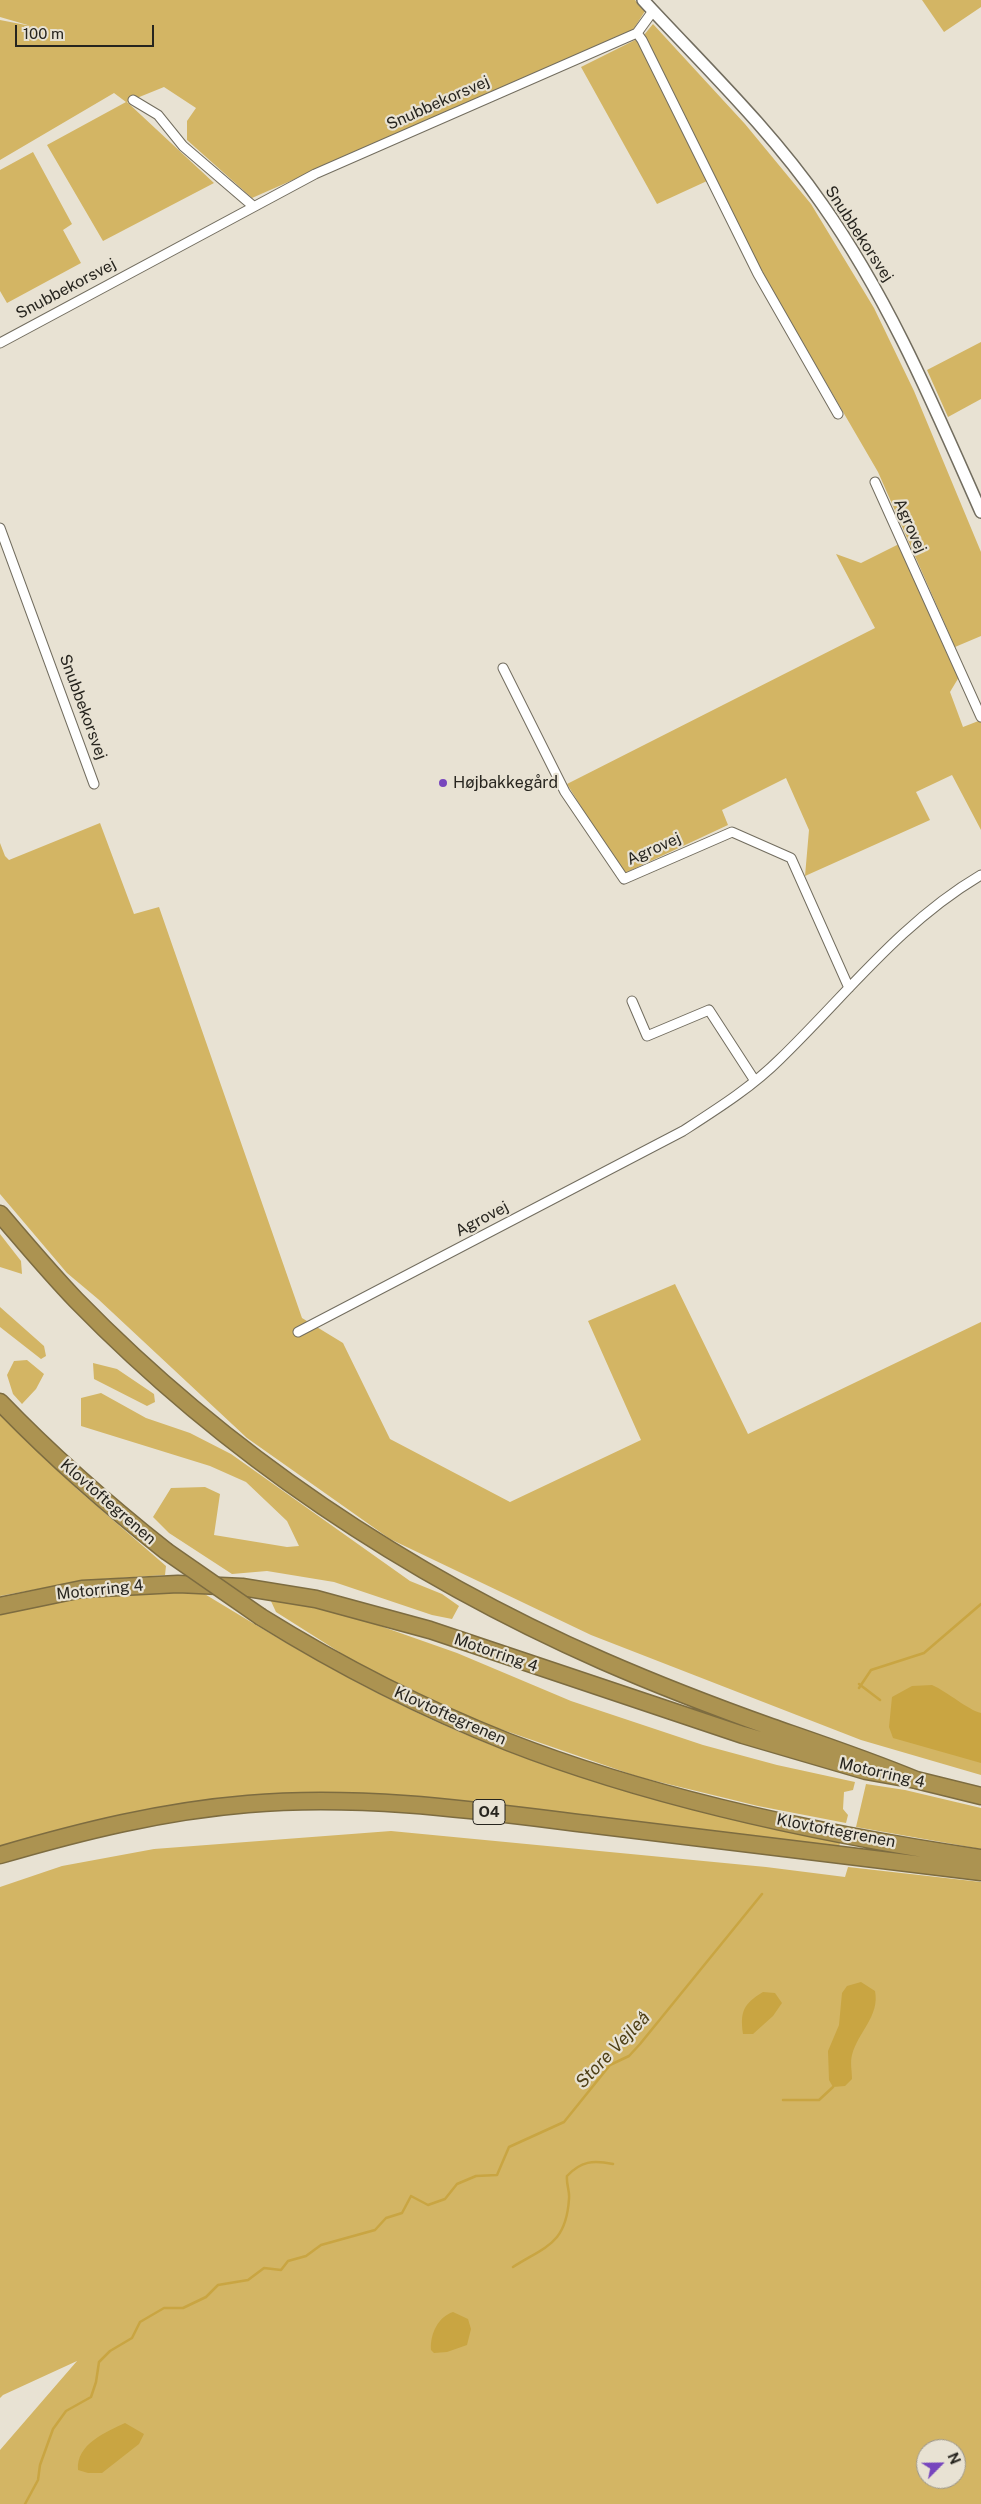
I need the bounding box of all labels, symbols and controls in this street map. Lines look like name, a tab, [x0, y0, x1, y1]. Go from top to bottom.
scale bar	[18, 15, 156, 47]
text: 100 m	[23, 25, 64, 42]
street label: Snubbekorsvej	[384, 72, 492, 134]
street label: Snubbekorsvej	[821, 182, 897, 286]
street label: Snubbekorsvej	[13, 255, 119, 323]
street label: Agrovej	[890, 496, 930, 556]
street label: Snubbekorsvej	[55, 652, 111, 762]
place label: Højbakkegård	[453, 773, 558, 793]
marker: Højbakkegård	[437, 777, 449, 789]
street label: Agrovej	[624, 829, 684, 869]
street label: Agrovej	[452, 1197, 512, 1241]
street label: Klovtoftegrenen	[56, 1455, 160, 1549]
street label: Motorring 4	[55, 1576, 145, 1604]
street label: Motorring 4	[452, 1630, 540, 1676]
street label: Klovtoftegrenen	[391, 1683, 509, 1749]
street label: Motorring 4	[837, 1754, 927, 1792]
road number: O4	[473, 1800, 505, 1824]
street label: Klovtoftegrenen	[775, 1810, 897, 1852]
water label: Store Vejleå	[571, 2007, 655, 2093]
north arrow	[916, 2439, 966, 2489]
text: N	[944, 2450, 963, 2467]

